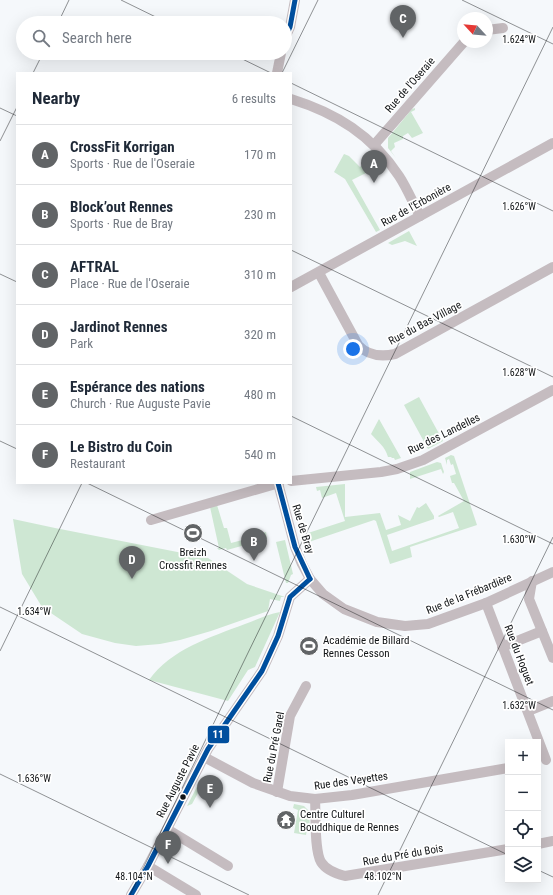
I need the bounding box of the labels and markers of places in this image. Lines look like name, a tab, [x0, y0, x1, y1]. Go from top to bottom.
pin: C	[390, 5, 416, 38]
pin: A	[361, 150, 387, 183]
sports icon: Breizh Crossfit Rennes	[182, 522, 204, 544]
pin: B	[241, 528, 267, 561]
pin: D	[119, 546, 145, 579]
place label: Breizh Crossfit Rennes	[159, 546, 227, 572]
place label: Académie de Billard Rennes Cesson	[323, 634, 410, 660]
sports icon: Académie de Billard Rennes Cesson	[298, 635, 320, 657]
pin: E	[197, 775, 223, 808]
unlabelled marker	[178, 792, 188, 802]
place label: Centre Culturel Bouddhique de Rennes	[300, 808, 399, 834]
temple icon: Centre Culturel Bouddhique de Rennes	[275, 809, 297, 831]
pin: F	[155, 831, 181, 864]

